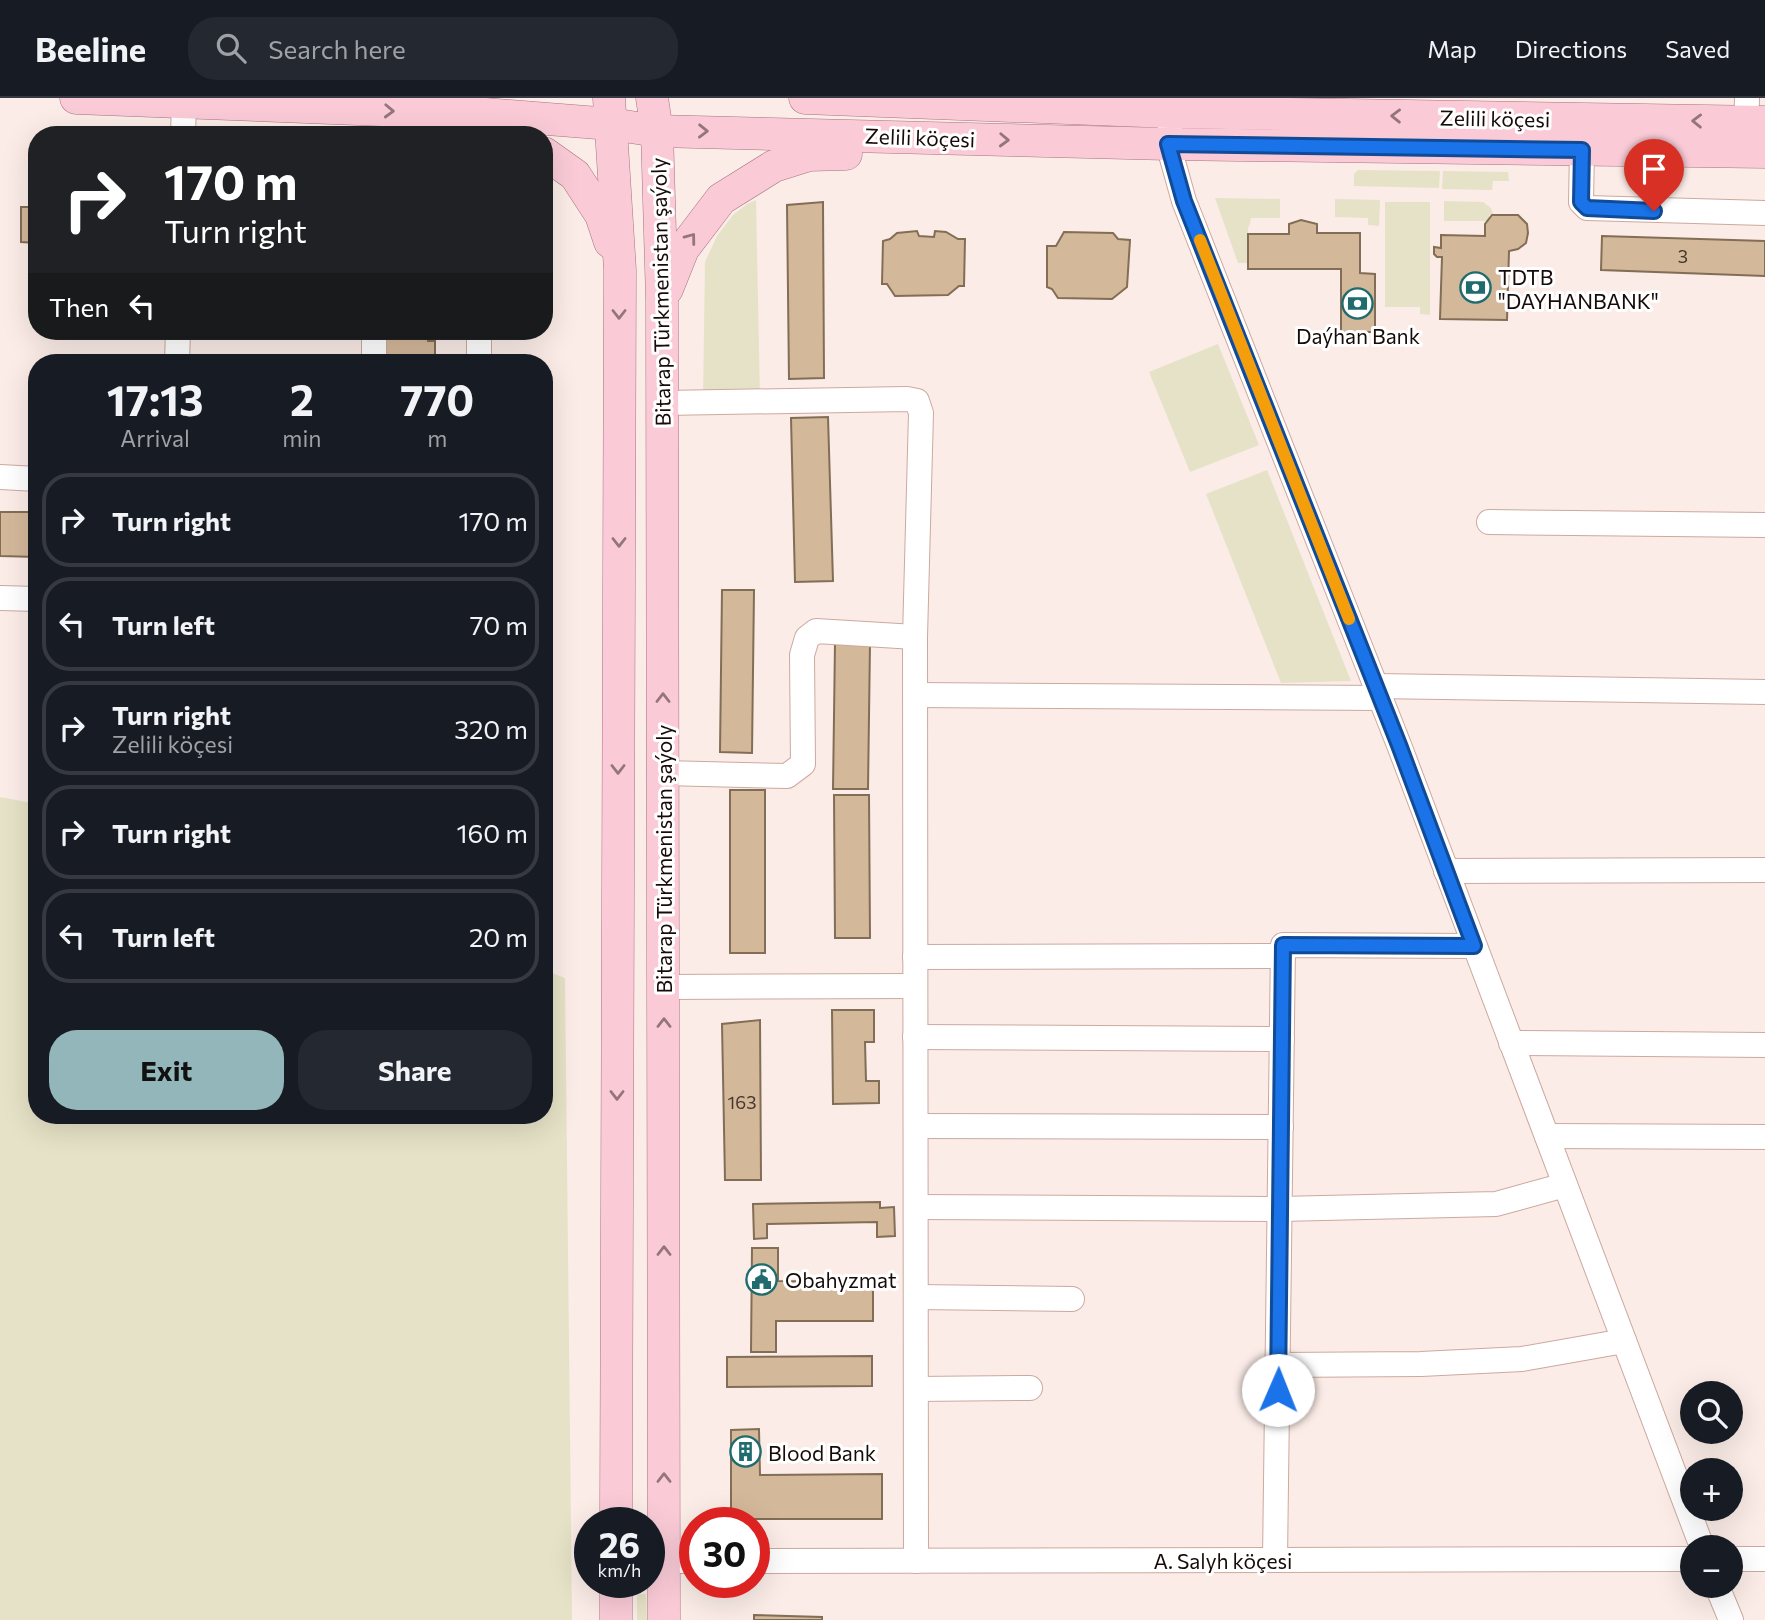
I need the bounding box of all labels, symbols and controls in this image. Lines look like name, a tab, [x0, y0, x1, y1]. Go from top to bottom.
search box	[188, 17, 678, 80]
text: Beeline	[35, 28, 146, 69]
icon: search	[212, 29, 250, 67]
text: Search here	[268, 33, 406, 64]
text: Map	[1427, 34, 1477, 63]
text: Directions	[1515, 34, 1627, 63]
text: Saved	[1665, 34, 1730, 63]
one-way arrow	[384, 103, 395, 118]
street label: Zelili köçesi	[1440, 105, 1550, 131]
one-way arrow	[1390, 108, 1401, 124]
one-way arrow	[1691, 114, 1702, 129]
street label: Zelili köçesi	[864, 123, 976, 151]
one-way arrow	[698, 124, 709, 139]
one-way arrow	[999, 132, 1010, 147]
pin	[1624, 139, 1684, 211]
text: 170 m	[164, 150, 297, 210]
icon: arrive	[1635, 150, 1673, 188]
icon: right	[49, 154, 140, 245]
street label: Bitarap Türkmenistan şaýoly	[645, 157, 675, 427]
text: Turn right	[164, 210, 307, 250]
one-way arrow	[683, 234, 695, 246]
house number: 3	[1678, 245, 1688, 267]
place label: TDTB "DAYHANBANK"	[1498, 264, 1659, 313]
bank icon: TDTB "DAYHANBANK"	[1458, 271, 1492, 305]
bank icon: Daýhan Bank	[1341, 286, 1375, 320]
icon: left	[123, 287, 161, 325]
text: Then	[49, 291, 109, 322]
one-way arrow	[611, 309, 627, 320]
place label: Daýhan Bank	[1296, 323, 1420, 348]
text: 17:13	[107, 373, 204, 425]
text: 2	[290, 373, 314, 425]
text: 770	[400, 373, 474, 425]
text: Arrival	[120, 424, 190, 452]
text: min	[282, 424, 322, 452]
text: m	[427, 424, 447, 452]
icon: right	[53, 501, 91, 539]
text: Turn right	[112, 505, 231, 536]
text: 170 m	[459, 505, 528, 536]
one-way arrow	[611, 537, 627, 547]
icon: left	[53, 605, 91, 643]
text: Turn left	[112, 609, 215, 640]
text: 70 m	[470, 609, 528, 640]
one-way arrow	[655, 692, 671, 703]
text: Turn right	[112, 699, 231, 730]
icon: right	[53, 709, 91, 747]
text: 320 m	[454, 713, 528, 744]
street label: Bitarap Türkmenistan şaýoly	[651, 724, 676, 993]
text: Zelili köçesi	[112, 730, 233, 758]
one-way arrow	[610, 764, 626, 775]
icon: right	[53, 813, 91, 851]
text: Turn right	[112, 817, 231, 848]
text: 160 m	[456, 817, 528, 848]
icon: left	[53, 917, 91, 955]
text: Turn left	[112, 921, 215, 952]
text: 20 m	[469, 921, 528, 952]
one-way arrow	[656, 1018, 672, 1028]
button: Exit	[49, 1030, 284, 1110]
button: Share	[298, 1030, 532, 1110]
one-way arrow	[609, 1090, 625, 1100]
house number: 163	[728, 1091, 756, 1113]
one-way arrow	[656, 1245, 672, 1256]
public building icon: Obahyzmat	[745, 1262, 779, 1296]
place label: Obahyzmat	[785, 1267, 897, 1292]
position arrow	[1241, 1353, 1315, 1427]
map controls	[1680, 1381, 1743, 1598]
button: search	[1680, 1381, 1743, 1444]
building icon: Blood Bank	[728, 1435, 762, 1469]
place label: Blood Bank	[768, 1440, 876, 1465]
button: +	[1680, 1458, 1743, 1521]
one-way arrow	[656, 1473, 672, 1483]
speed limit sign: 30	[679, 1507, 770, 1598]
text: 26	[599, 1522, 640, 1565]
button: −	[1680, 1535, 1743, 1598]
street label: A. Salyh köçesi	[1154, 1548, 1292, 1573]
text: km/h	[598, 1559, 641, 1581]

